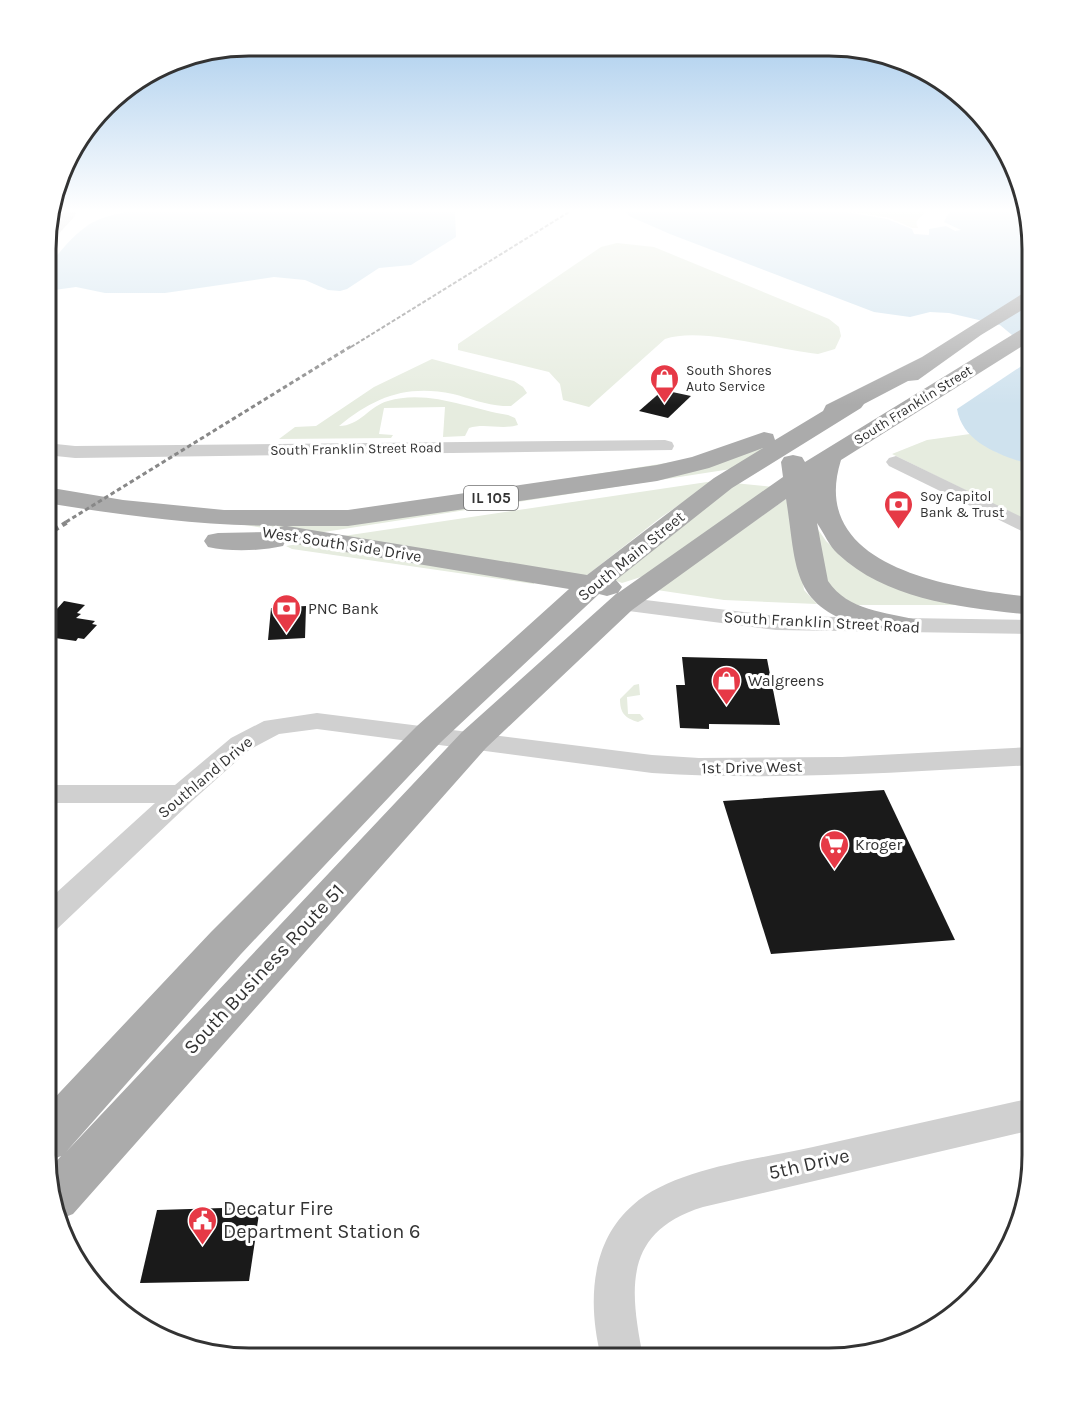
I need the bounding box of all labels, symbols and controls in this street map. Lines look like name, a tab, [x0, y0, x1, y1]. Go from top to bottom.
shop icon: South Shores Auto Service	[649, 362, 681, 404]
place label: South Shores Auto Service	[686, 362, 772, 395]
street label: South Franklin Street	[851, 362, 975, 448]
street label: South Franklin Street Road	[270, 439, 442, 459]
road number: IL 105	[464, 486, 518, 510]
bank icon: Soy Capitol Bank & Trust	[883, 488, 915, 530]
place label: Soy Capitol Bank & Trust	[920, 488, 1004, 521]
street label: South Main Street	[574, 507, 688, 605]
street label: West South Side Drive	[261, 522, 423, 566]
bank icon: PNC Bank	[271, 592, 303, 634]
place label: PNC Bank	[308, 599, 379, 618]
street label: South Franklin Street Road	[723, 607, 921, 637]
shop icon: Walgreens	[711, 664, 743, 706]
place label: Walgreens	[748, 671, 824, 690]
street label: Southland Drive	[154, 732, 256, 822]
street label: 1st Drive West	[701, 757, 803, 777]
supermarket icon: Kroger	[818, 828, 850, 870]
place label: Kroger	[855, 835, 902, 854]
street label: South Business Route 51	[179, 879, 349, 1059]
street label: 5th Drive	[766, 1144, 852, 1184]
place label: Decatur Fire Department Station 6	[223, 1197, 421, 1243]
public building icon: Decatur Fire Department Station 6	[186, 1204, 218, 1246]

